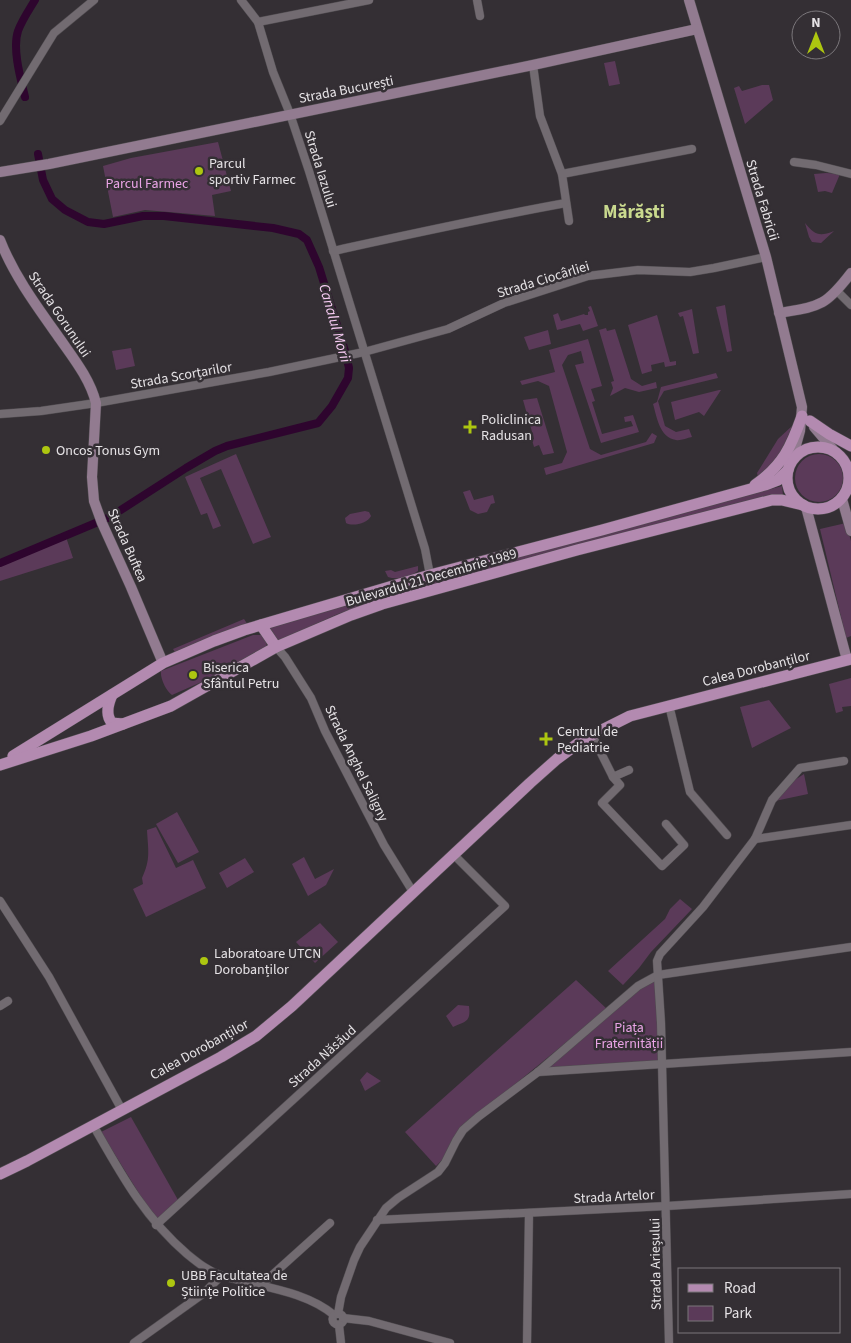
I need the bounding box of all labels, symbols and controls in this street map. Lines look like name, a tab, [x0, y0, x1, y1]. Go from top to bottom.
north arrow	[791, 10, 841, 60]
text: N	[811, 13, 821, 33]
street label: Strada București	[297, 71, 395, 109]
street label: Strada Iazului	[299, 128, 341, 210]
place label: Parcul sportiv Farmec	[209, 154, 297, 190]
street label: Strada Fabricii	[740, 157, 784, 243]
marker: Parcul sportiv Farmec	[193, 165, 205, 177]
park label: Parcul Farmec	[106, 174, 189, 194]
district label: Mărăști	[603, 199, 665, 226]
street label: Strada Ciocârliei	[495, 256, 592, 304]
street label: Strada Gorunului	[23, 268, 95, 361]
water label: Canalul Morii	[313, 281, 356, 365]
street label: Strada Scorțarilor	[129, 357, 234, 395]
place label: Policlinica Radusan	[481, 410, 541, 446]
marker: Policlinica Radusan	[463, 420, 477, 434]
place label: Oncos Tonus Gym	[56, 441, 160, 461]
marker: Oncos Tonus Gym	[40, 444, 52, 456]
street label: Strada Buftea	[102, 505, 152, 586]
street label: Bulevardul 21 Decembrie 1989	[344, 544, 519, 612]
street label: Calea Dorobanților	[700, 646, 812, 692]
place label: Biserica Sfântul Petru	[203, 658, 279, 694]
marker: Biserica Sfântul Petru	[187, 669, 199, 681]
street label: Strada Anghel Saligny	[319, 702, 393, 825]
place label: Centrul de Pediatrie	[557, 722, 618, 758]
marker: Centrul de Pediatrie	[539, 732, 553, 746]
place label: Laboratoare UTCN Dorobanților	[214, 944, 321, 980]
marker: Laboratoare UTCN Dorobanților	[198, 955, 210, 967]
street label: Calea Dorobanților	[146, 1014, 253, 1085]
park label: Piața Fraternității	[595, 1018, 663, 1054]
street label: Strada Năsăud	[284, 1021, 361, 1093]
street label: Strada Artelor	[573, 1185, 655, 1209]
street label: Strada Arieșului	[645, 1218, 667, 1310]
place label: UBB Facultatea de Științe Politice	[181, 1266, 288, 1302]
legend	[678, 1268, 841, 1333]
marker: UBB Facultatea de Științe Politice	[165, 1277, 177, 1289]
text: Road	[724, 1278, 756, 1299]
text: Park	[724, 1303, 753, 1324]

